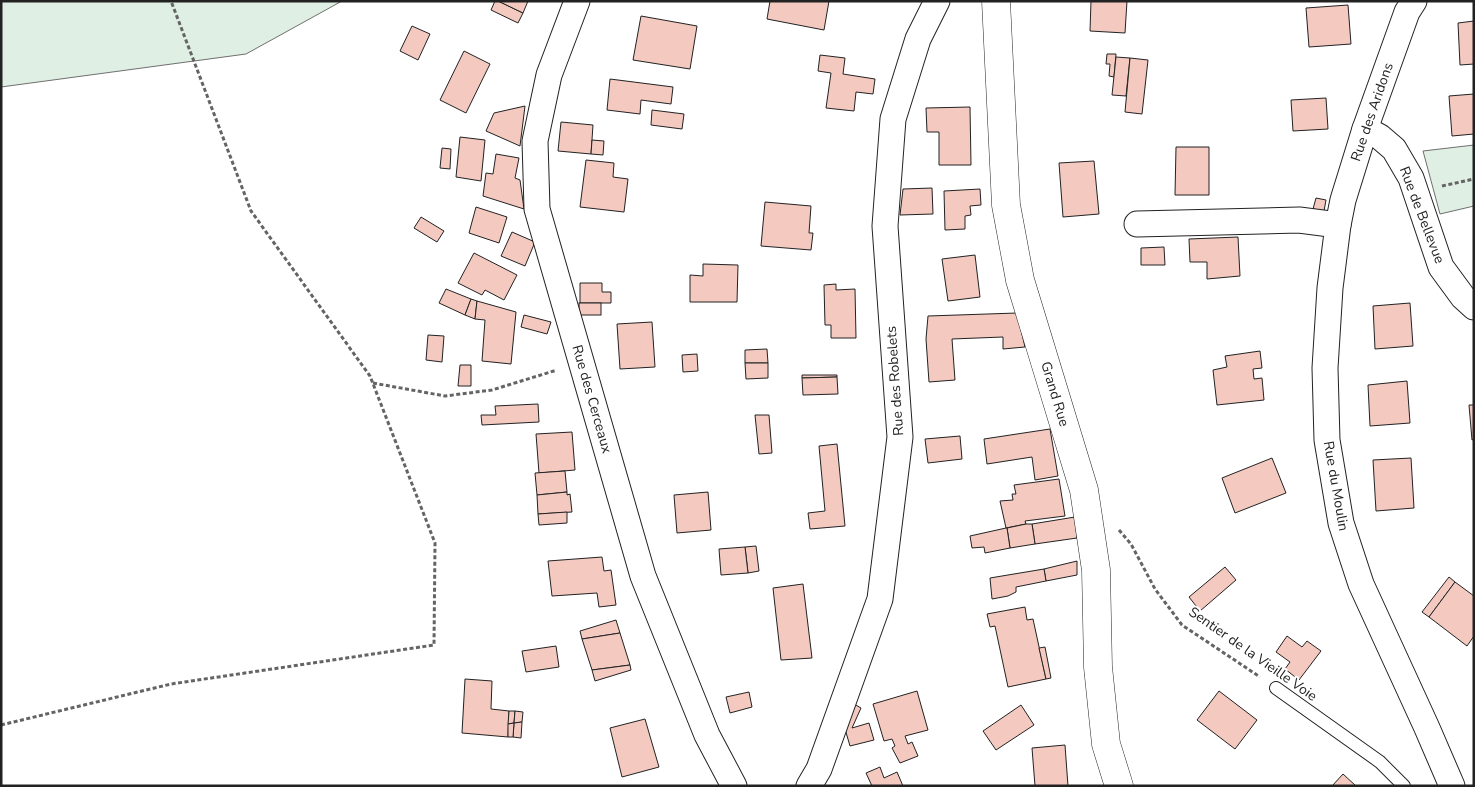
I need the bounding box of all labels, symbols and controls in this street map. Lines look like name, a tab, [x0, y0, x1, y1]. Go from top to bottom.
street label: Rue des Aridons	[1346, 60, 1398, 164]
street label: Rue de Bellevue	[1395, 164, 1449, 266]
street label: Rue des Robelets	[882, 325, 908, 437]
street label: Rue des Cerceaux	[567, 343, 617, 456]
street label: Grand Rue	[1036, 359, 1074, 429]
street label: Rue du Moulin	[1319, 440, 1353, 532]
street label: Sentier de la Vieille Voie	[1185, 602, 1321, 706]

